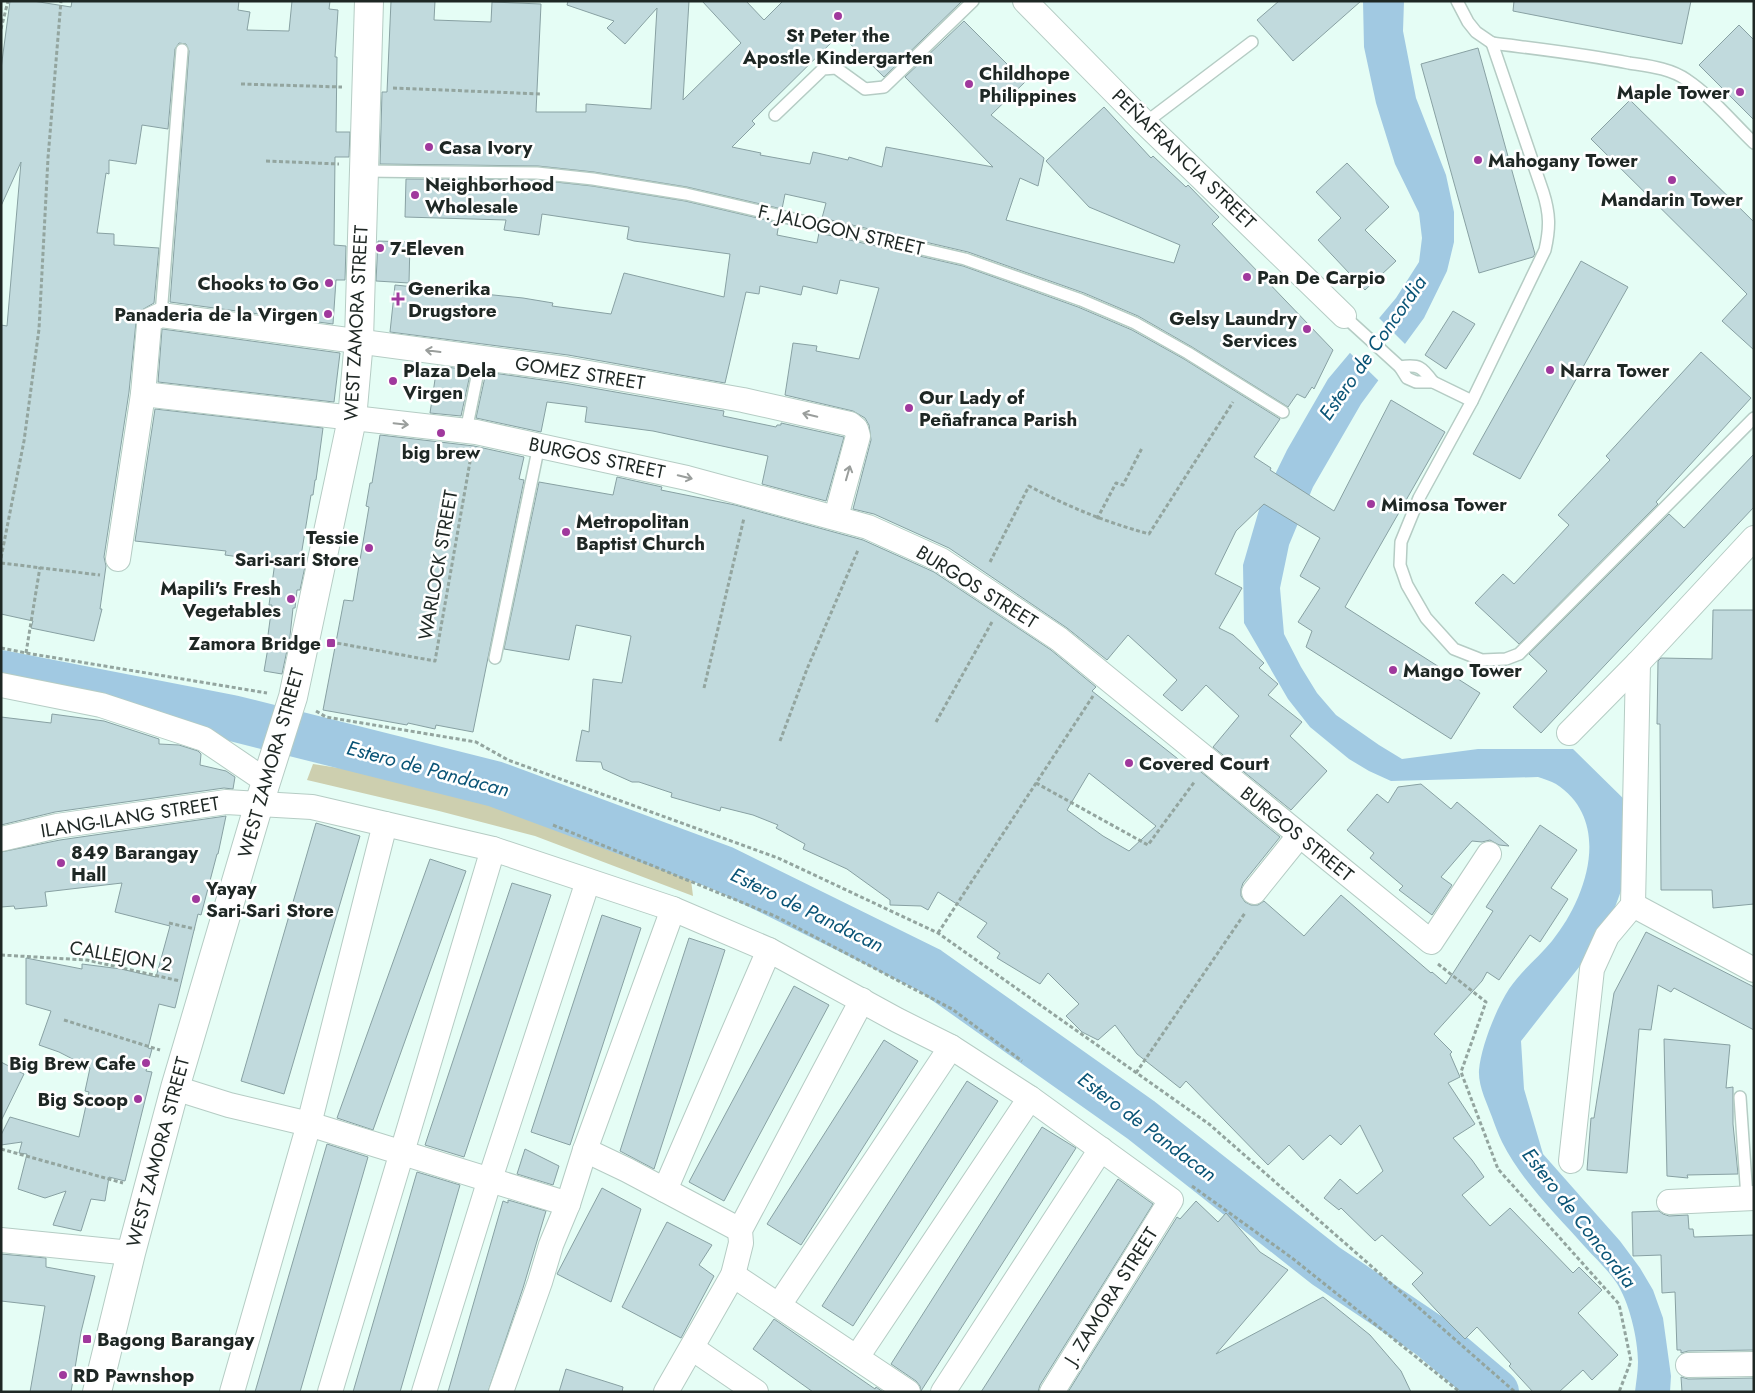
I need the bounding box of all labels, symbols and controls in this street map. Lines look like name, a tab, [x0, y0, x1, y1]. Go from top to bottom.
marker: St Peter the Apostle Kindergarten	[832, 10, 844, 22]
place label: St Peter the Apostle Kindergarten	[742, 22, 933, 71]
place label: Childhope Philippines	[979, 60, 1077, 109]
marker: Childhope Philippines	[963, 78, 975, 90]
place label: Maple Tower	[1617, 79, 1730, 106]
street label: PEÑAFRANCIA STREET	[1106, 83, 1262, 235]
marker: Maple Tower	[1734, 86, 1746, 98]
place label: Casa Ivory	[439, 134, 534, 161]
marker: Casa Ivory	[423, 141, 435, 153]
place label: Mahogany Tower	[1488, 147, 1638, 174]
marker: Mahogany Tower	[1472, 154, 1484, 166]
place label: Neighborhood Wholesale	[425, 171, 554, 220]
marker: Mandarin Tower	[1666, 174, 1678, 186]
place label: Mandarin Tower	[1601, 186, 1743, 213]
marker: Neighborhood Wholesale	[409, 189, 421, 201]
street label: F. JALOGON STREET	[755, 198, 927, 262]
street label: WEST ZAMORA STREET	[337, 224, 375, 422]
place label: 7-Eleven	[390, 235, 464, 262]
marker: 7-Eleven	[374, 242, 386, 254]
place label: Pan De Carpio	[1257, 264, 1385, 291]
place label: Chooks to Go	[197, 270, 319, 297]
water label: Estero de Concordia	[1312, 270, 1434, 426]
marker: Pan De Carpio	[1241, 271, 1253, 283]
place label: Generika Drugstore	[408, 275, 497, 324]
marker: Chooks to Go	[323, 277, 335, 289]
marker: Generika Drugstore	[392, 293, 404, 305]
place label: Panaderia de la Virgen	[114, 301, 318, 328]
place label: Gelsy Laundry Services	[1169, 305, 1298, 354]
marker: Panaderia de la Virgen	[322, 308, 334, 320]
marker: Gelsy Laundry Services	[1301, 323, 1313, 335]
one-way arrow	[425, 346, 441, 356]
street label: GOMEZ STREET	[513, 349, 647, 397]
place label: Plaza Dela Virgen	[402, 357, 496, 406]
place label: Narra Tower	[1560, 357, 1670, 384]
marker: Narra Tower	[1544, 364, 1556, 376]
marker: Plaza Dela Virgen	[387, 375, 399, 387]
place label: Our Lady of Peñafranca Parish	[919, 384, 1077, 433]
marker: Our Lady of Peñafranca Parish	[903, 402, 915, 414]
one-way arrow	[802, 410, 818, 419]
one-way arrow	[392, 419, 408, 429]
marker: big brew	[435, 427, 447, 439]
street label: BURGOS STREET	[526, 430, 668, 486]
place label: big brew	[402, 439, 481, 466]
one-way arrow	[844, 465, 853, 481]
one-way arrow	[677, 473, 693, 483]
street label: WARLOCK STREET	[411, 488, 465, 642]
place label: Mimosa Tower	[1381, 491, 1507, 518]
marker: Mimosa Tower	[1365, 498, 1377, 510]
place label: Metropolitan Baptist Church	[576, 508, 705, 557]
place label: Tessie Sari-sari Store	[234, 524, 359, 573]
marker: Metropolitan Baptist Church	[560, 526, 572, 538]
street label: BURGOS STREET	[911, 539, 1043, 635]
marker: Tessie Sari-sari Store	[363, 542, 375, 554]
place label: Mapili's Fresh Vegetables	[160, 575, 281, 624]
marker: Mapili's Fresh Vegetables	[285, 593, 297, 605]
place label: Zamora Bridge	[189, 630, 321, 657]
marker: Zamora Bridge	[325, 637, 337, 649]
place label: Mango Tower	[1403, 657, 1522, 684]
marker: Mango Tower	[1387, 664, 1399, 676]
street label: WEST ZAMORA STREET	[231, 665, 311, 861]
water label: Estero de Pandacan	[344, 733, 512, 805]
place label: Covered Court	[1139, 750, 1269, 777]
marker: Covered Court	[1123, 757, 1135, 769]
street label: BURGOS STREET	[1235, 780, 1359, 888]
street label: ILANG-ILANG STREET	[39, 789, 222, 844]
place label: 849 Barangay Hall	[71, 839, 199, 888]
marker: 849 Barangay Hall	[55, 857, 67, 869]
water label: Estero de Pandacan	[726, 860, 888, 960]
place label: Yayay Sari-Sari Store	[205, 875, 334, 924]
marker: Yayay Sari-Sari Store	[190, 893, 202, 905]
street label: CALLEJON 2	[68, 934, 174, 978]
place label: Big Brew Cafe	[9, 1050, 136, 1077]
street label: WEST ZAMORA STREET	[120, 1054, 196, 1250]
marker: Big Brew Cafe	[140, 1057, 152, 1069]
water label: Estero de Pandacan	[1072, 1065, 1222, 1189]
place label: Big Scoop	[37, 1086, 128, 1113]
marker: Big Scoop	[132, 1093, 144, 1105]
water label: Estero de Concordia	[1515, 1142, 1643, 1294]
street label: J. ZAMORA STREET	[1056, 1222, 1164, 1373]
place label: Bagong Barangay	[97, 1326, 255, 1353]
marker: Bagong Barangay	[81, 1333, 93, 1345]
place label: RD Pawnshop	[73, 1362, 194, 1389]
marker: RD Pawnshop	[57, 1369, 69, 1381]

